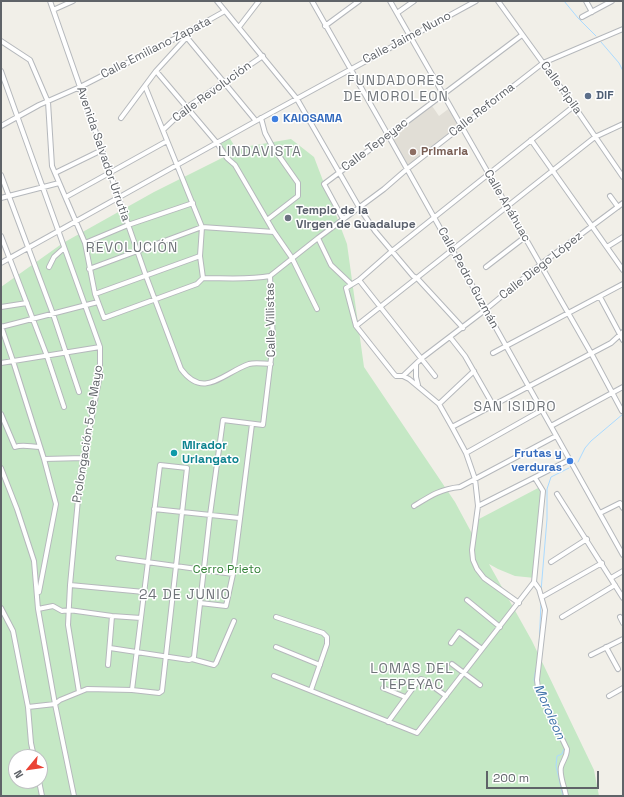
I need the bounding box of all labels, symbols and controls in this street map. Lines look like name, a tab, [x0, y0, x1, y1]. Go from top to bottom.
street label: Calle Jaime Nuno	[360, 9, 454, 67]
street label: Calle Emiliano Zapata	[98, 14, 214, 82]
street label: Calle Revolución	[170, 59, 254, 125]
street label: Calle Pípila	[537, 59, 585, 117]
district label: FUNDADORES DE MOROLEON	[343, 73, 449, 106]
street label: Calle Reforma	[446, 80, 518, 140]
street label: Avenida Salvador Urrutia	[73, 85, 133, 223]
place label: DIF	[596, 89, 614, 103]
marker: DIF	[583, 91, 593, 101]
place label: KAIOSAMA	[283, 112, 342, 126]
marker: KAIOSAMA	[270, 114, 280, 124]
street label: Calle Tepeyac	[339, 115, 411, 175]
district label: LINDAVISTA	[218, 144, 302, 160]
place label: Primaria	[421, 145, 468, 159]
marker: Primaria	[408, 147, 418, 157]
street label: Calle Anáhuac	[481, 167, 533, 245]
place label: Templo de la Virgen de Guadalupe	[296, 204, 416, 232]
marker: Templo de la Virgen de Guadalupe	[283, 213, 293, 223]
street label: Calle Pedro Guzmán	[434, 225, 502, 331]
street label: Calle Diego López	[497, 229, 585, 303]
district label: REVOLUCIÓN	[86, 240, 178, 256]
street label: Calle Villistas	[263, 283, 279, 357]
street label: Prolongación 5 de Mayo	[70, 364, 106, 504]
district label: SAN ISIDRO	[473, 399, 557, 415]
place label: Mirador Uriangato	[182, 439, 239, 467]
place label: Frutas y verduras	[511, 447, 562, 475]
marker: Mirador Uriangato	[169, 448, 179, 458]
marker: Frutas y verduras	[565, 456, 575, 466]
park label: Cerro Prieto	[193, 563, 261, 577]
district label: 24 DE JUNIO	[139, 587, 231, 603]
district label: LOMAS DEL TEPEYAC	[370, 661, 454, 694]
water label: Moroleon	[530, 682, 568, 742]
north arrow	[8, 749, 48, 789]
scale bar	[488, 763, 601, 789]
text: N	[10, 768, 26, 781]
text: 200 m	[493, 770, 529, 786]

